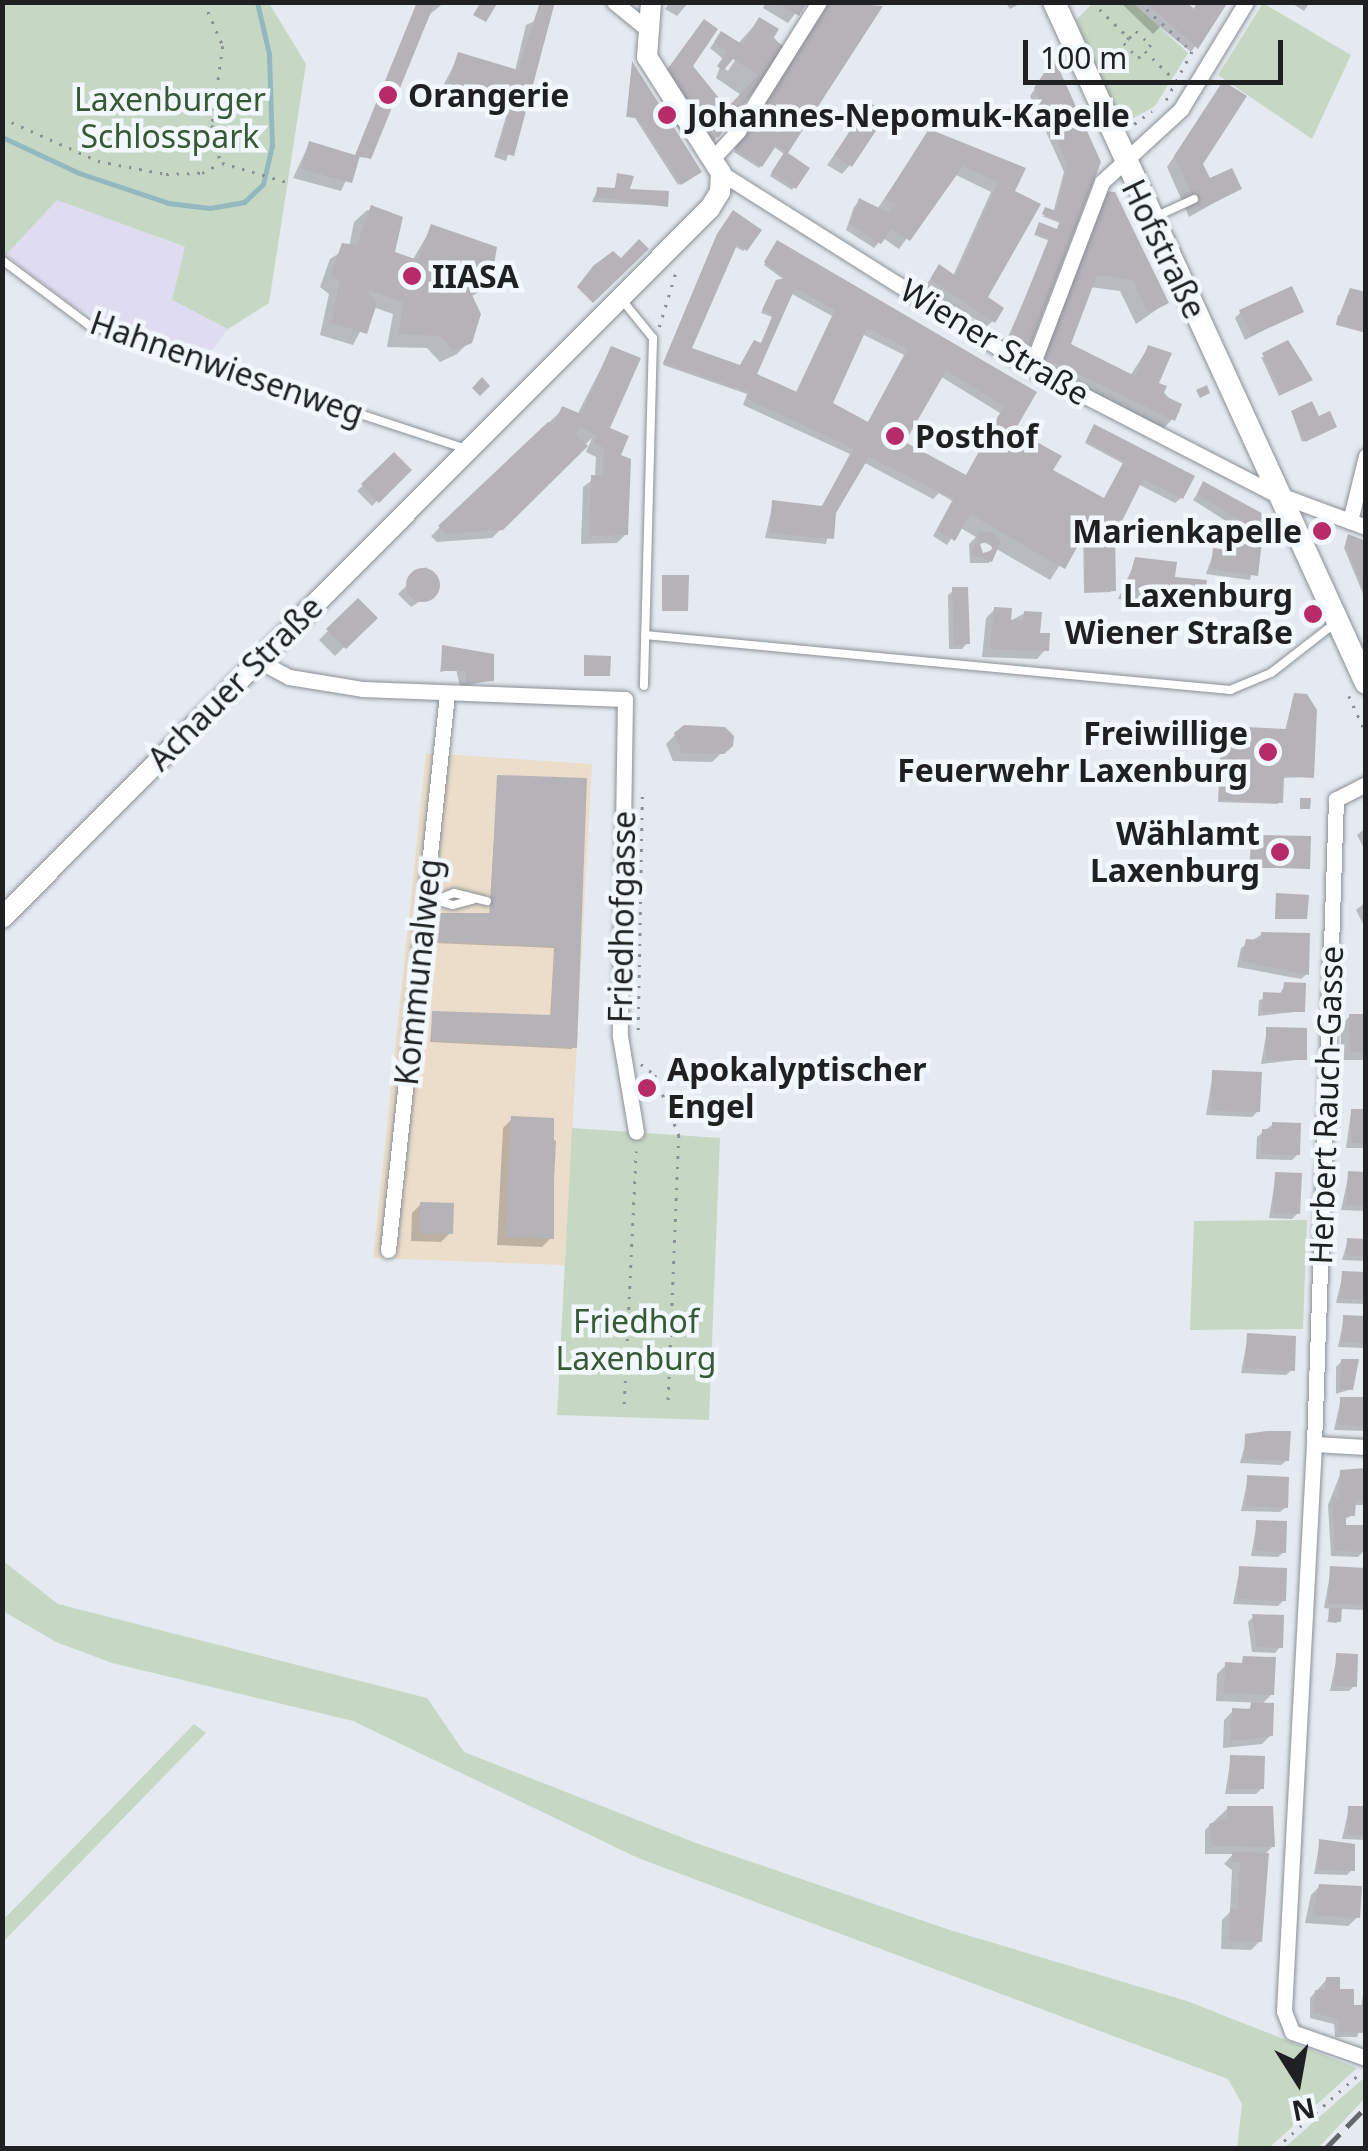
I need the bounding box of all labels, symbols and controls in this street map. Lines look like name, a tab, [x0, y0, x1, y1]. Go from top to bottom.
scale bar	[1028, 20, 1288, 82]
text: 100 m	[1040, 37, 1127, 78]
place label: Orangerie	[408, 76, 569, 114]
park label: Laxenburger Schlosspark	[74, 81, 266, 156]
marker: Orangerie	[377, 84, 399, 106]
place label: Johannes-Nepomuk-Kapelle	[687, 96, 1130, 134]
marker: Johannes-Nepomuk-Kapelle	[656, 104, 678, 126]
street label: Hofstraße	[1114, 173, 1214, 325]
place label: IIASA	[432, 257, 519, 295]
marker: IIASA	[401, 265, 423, 287]
street label: Wiener Straße	[894, 271, 1096, 413]
street label: Hahnenwiesenweg	[85, 303, 369, 433]
place label: Posthof	[915, 417, 1038, 455]
marker: Posthof	[884, 425, 906, 447]
place label: Marienkapelle	[1072, 512, 1302, 550]
marker: Marienkapelle	[1311, 520, 1333, 542]
place label: Laxenburg Wiener Straße	[1065, 577, 1293, 652]
street label: Achauer Straße	[140, 588, 330, 778]
marker: Laxenburg Wiener Straße	[1302, 603, 1324, 625]
place label: Freiwillige Feuerwehr Laxenburg	[897, 715, 1248, 790]
marker: Freiwillige Feuerwehr Laxenburg	[1257, 741, 1279, 763]
street label: Friedhofgasse	[601, 811, 643, 1023]
place label: Wählamt Laxenburg	[1090, 815, 1260, 890]
marker: Wählamt Laxenburg	[1269, 841, 1291, 863]
street label: Kommunalweg	[387, 857, 449, 1087]
street label: Herbert Rauch-Gasse	[1301, 945, 1351, 1265]
place label: Apokalyptischer Engel	[667, 1051, 927, 1126]
marker: Apokalyptischer Engel	[636, 1077, 658, 1099]
park label: Friedhof Laxenburg	[556, 1303, 716, 1378]
north arrow	[1248, 2031, 1348, 2131]
text: N	[1289, 2090, 1319, 2131]

